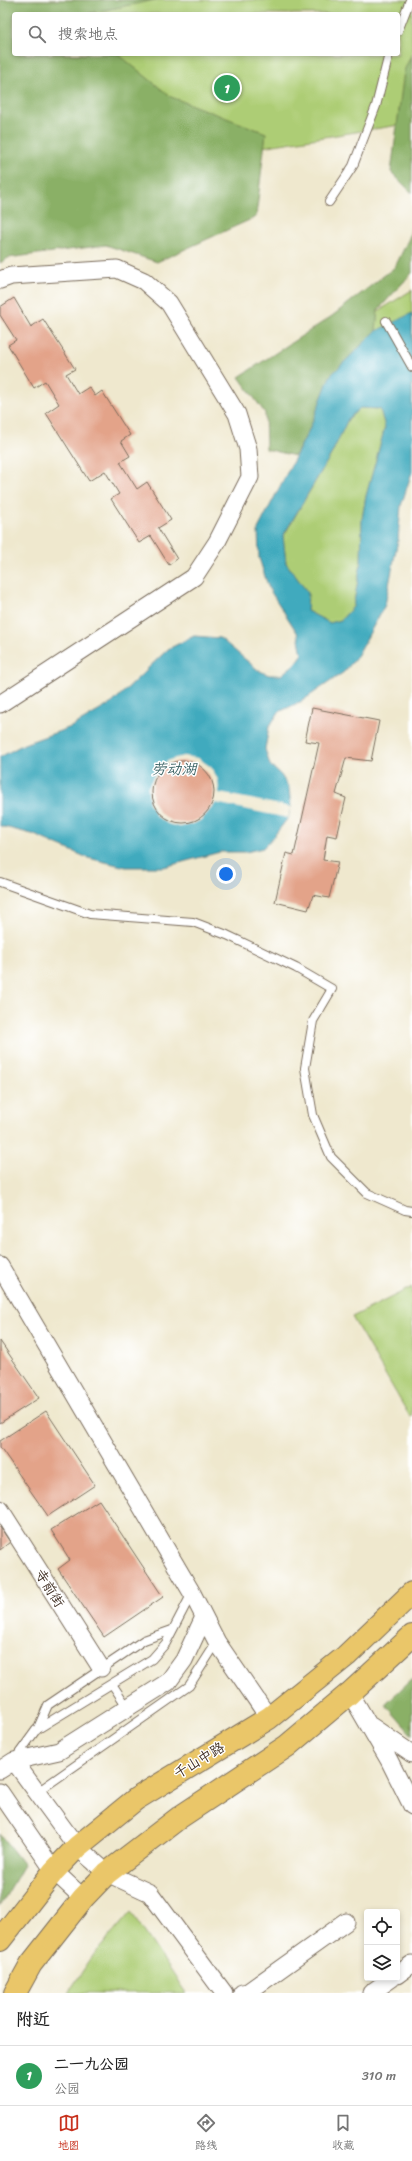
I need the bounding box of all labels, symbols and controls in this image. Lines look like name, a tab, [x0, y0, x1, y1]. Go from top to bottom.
search box	[12, 12, 400, 56]
text: 搜索地点	[58, 21, 118, 47]
icon: search	[26, 23, 48, 45]
pin: 1	[214, 73, 240, 103]
water label: 劳动湖	[151, 756, 198, 782]
your location	[216, 864, 236, 884]
street label: 寺前街	[28, 1564, 71, 1613]
street label: 千山中路	[169, 1735, 230, 1786]
map controls	[364, 1909, 400, 1981]
button: locate	[364, 1909, 400, 1945]
button: layers	[364, 1945, 400, 1981]
text: 附近	[16, 2004, 50, 2034]
text: 二一九公园	[54, 2051, 129, 2077]
text: 1	[26, 2064, 32, 2087]
text: 310 m	[362, 2064, 396, 2087]
text: 公园	[54, 2077, 80, 2100]
tab: 地图	[58, 2112, 80, 2155]
tab: 路线	[195, 2112, 217, 2155]
tab: 收藏	[332, 2112, 354, 2155]

